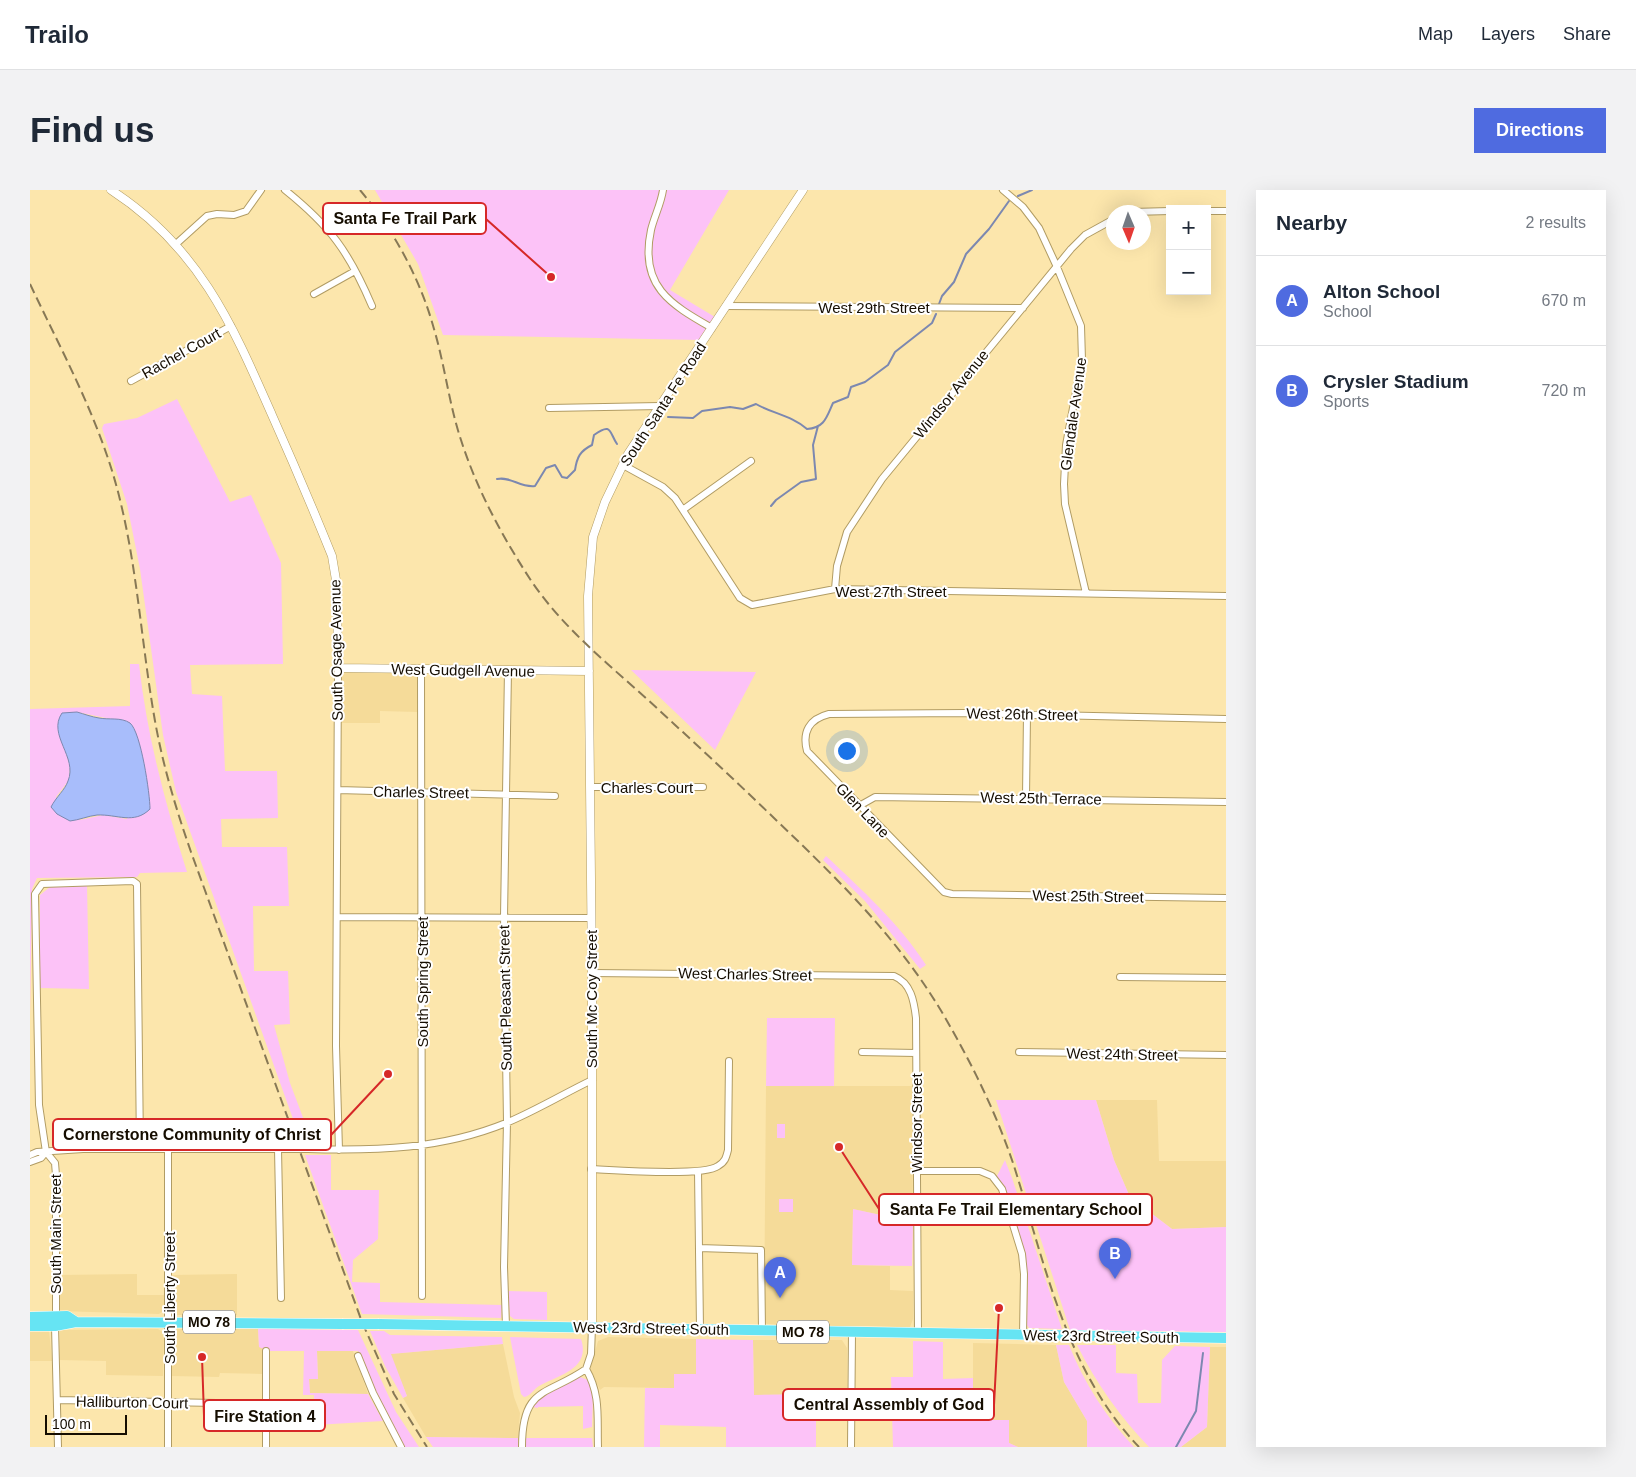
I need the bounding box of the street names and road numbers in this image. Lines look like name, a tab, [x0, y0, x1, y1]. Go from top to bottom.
street label: West 29th Street	[818, 299, 931, 316]
street label: Rachel Court	[139, 324, 224, 382]
street label: South Santa Fe Road	[617, 339, 709, 469]
street label: Windsor Avenue	[910, 346, 992, 442]
street label: Glendale Avenue	[1057, 356, 1089, 472]
street label: South Osage Avenue	[326, 579, 346, 721]
street label: West 27th Street	[835, 583, 948, 600]
street label: West Gudgell Avenue	[391, 660, 535, 680]
street label: West 26th Street	[966, 705, 1079, 723]
street label: Charles Court	[601, 779, 694, 796]
street label: Glen Lane	[833, 779, 893, 841]
street label: Charles Street	[373, 783, 470, 801]
street label: West 25th Terrace	[980, 788, 1102, 808]
street label: West 25th Street	[1032, 887, 1145, 905]
street label: South Spring Street	[414, 916, 431, 1047]
street label: South Pleasant Street	[495, 924, 515, 1071]
street label: South Mc Coy Street	[583, 929, 600, 1068]
street label: West Charles Street	[678, 964, 813, 984]
street label: West 24th Street	[1066, 1045, 1179, 1063]
street label: Windsor Street	[908, 1073, 925, 1173]
street label: South Main Street	[47, 1173, 64, 1294]
street label: South Liberty Street	[161, 1231, 178, 1364]
road number: MO 78	[183, 1310, 235, 1334]
street label: West 23rd Street South	[573, 1318, 729, 1338]
road number: MO 78	[777, 1320, 829, 1344]
street label: West 23rd Street South	[1023, 1326, 1179, 1346]
street label: Halliburton Court	[76, 1393, 189, 1411]

